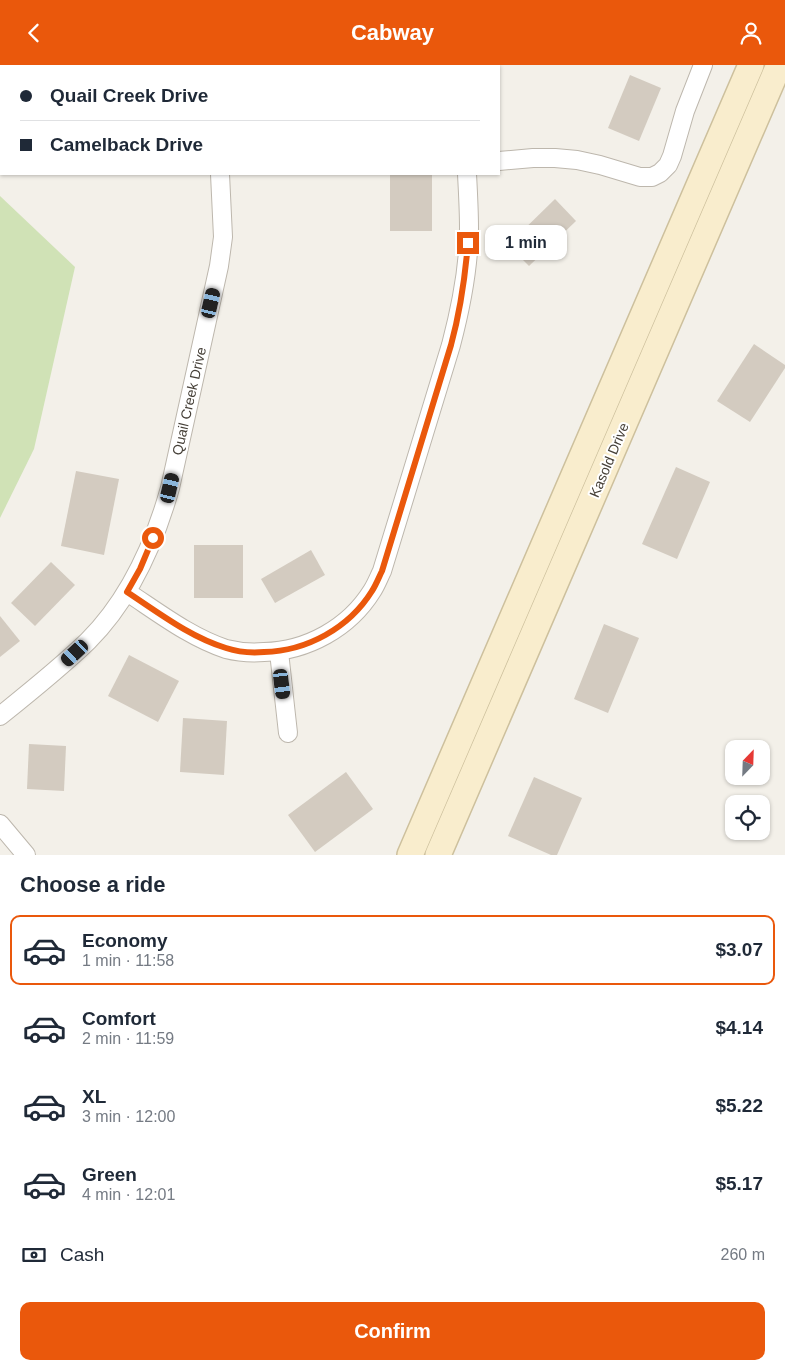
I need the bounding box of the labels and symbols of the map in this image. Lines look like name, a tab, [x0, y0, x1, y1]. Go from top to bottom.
callout: 1 min	[486, 225, 568, 261]
route end	[457, 232, 479, 254]
car	[200, 287, 221, 319]
street label: Quail Creek Drive	[169, 345, 209, 457]
street label: Kasold Drive	[586, 420, 632, 500]
car	[159, 472, 180, 504]
route start	[142, 527, 164, 549]
car	[58, 637, 91, 669]
car	[272, 668, 291, 700]
north arrow	[725, 740, 770, 785]

